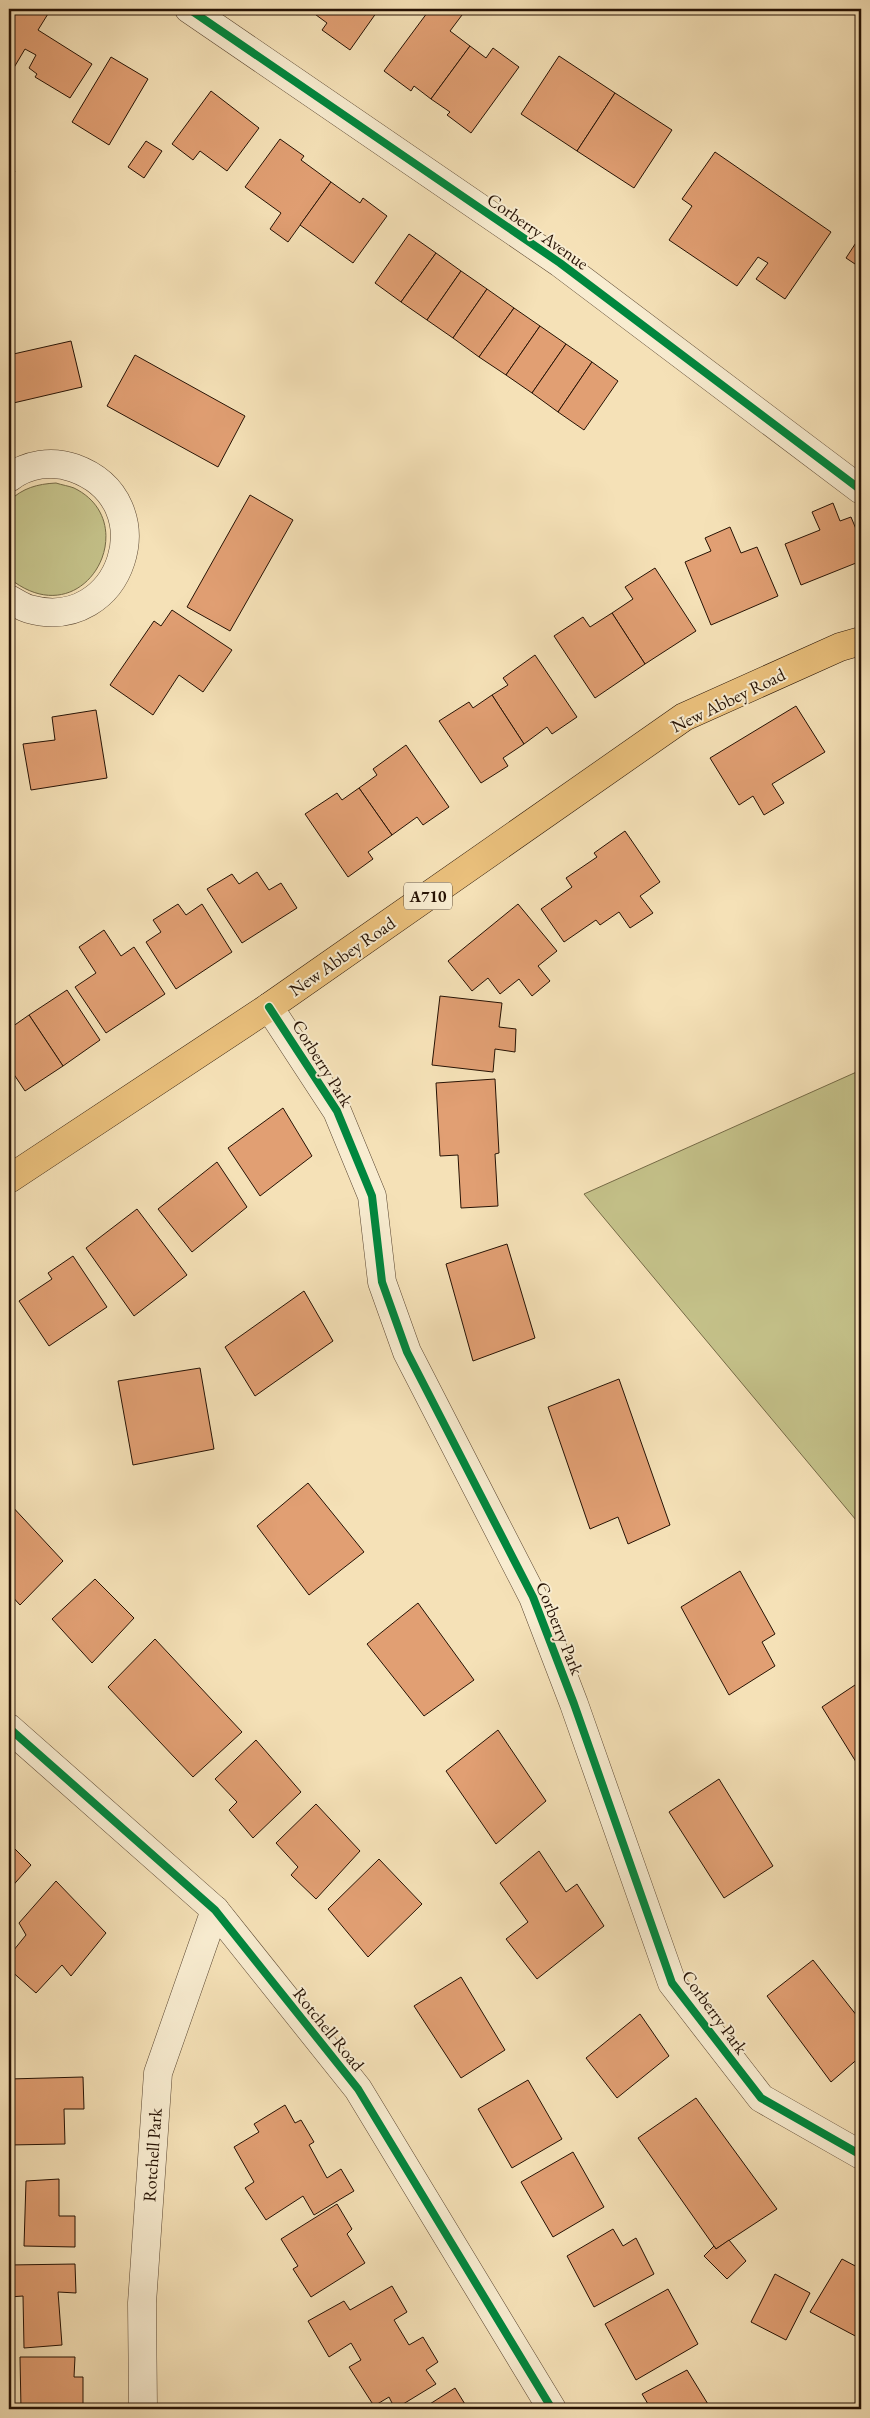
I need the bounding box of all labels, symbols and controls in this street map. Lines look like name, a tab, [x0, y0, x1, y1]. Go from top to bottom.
street label: Corberry Avenue	[483, 187, 593, 275]
street label: New Abbey Road	[667, 662, 790, 738]
road number: A710	[404, 882, 452, 909]
street label: New Abbey Road	[284, 910, 400, 1001]
street label: Corberry Park	[287, 1015, 359, 1111]
street label: Corberry Park	[531, 1578, 589, 1678]
street label: Corberry Park	[677, 1966, 753, 2059]
street label: Rotchell Road	[288, 1983, 370, 2076]
street label: Rotchell Park	[137, 2107, 167, 2203]

